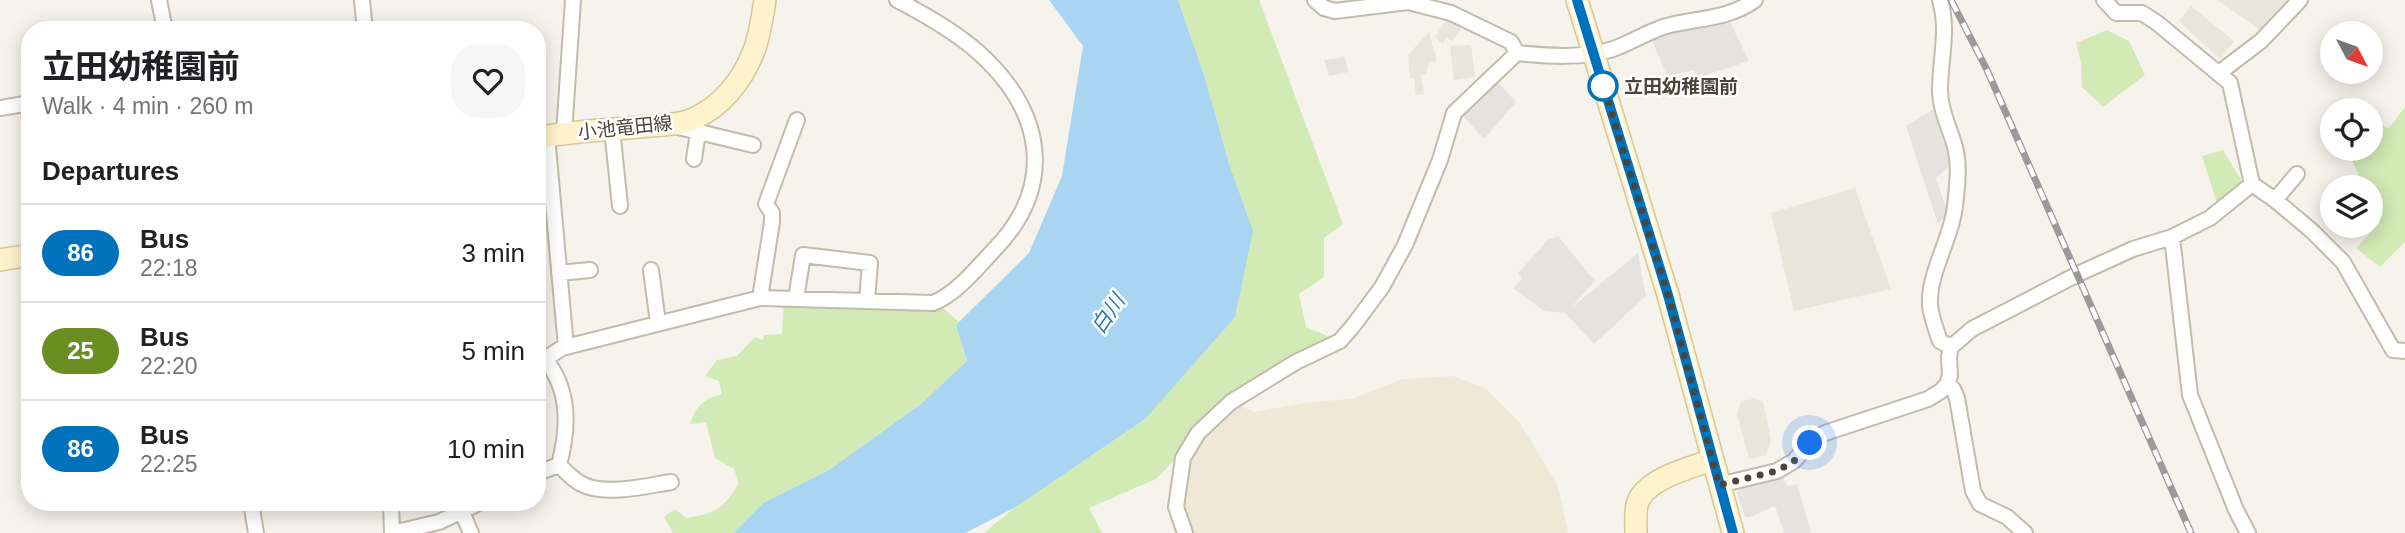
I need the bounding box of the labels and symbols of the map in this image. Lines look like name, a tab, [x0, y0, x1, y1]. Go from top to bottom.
north arrow	[2320, 21, 2384, 84]
marker: 立田幼稚園前	[1588, 71, 1618, 101]
place label: 立田幼稚園前	[1624, 76, 1738, 97]
street label: 小池竜田線	[577, 112, 673, 143]
water label: 白川	[1086, 288, 1130, 338]
your location	[1792, 425, 1827, 460]

